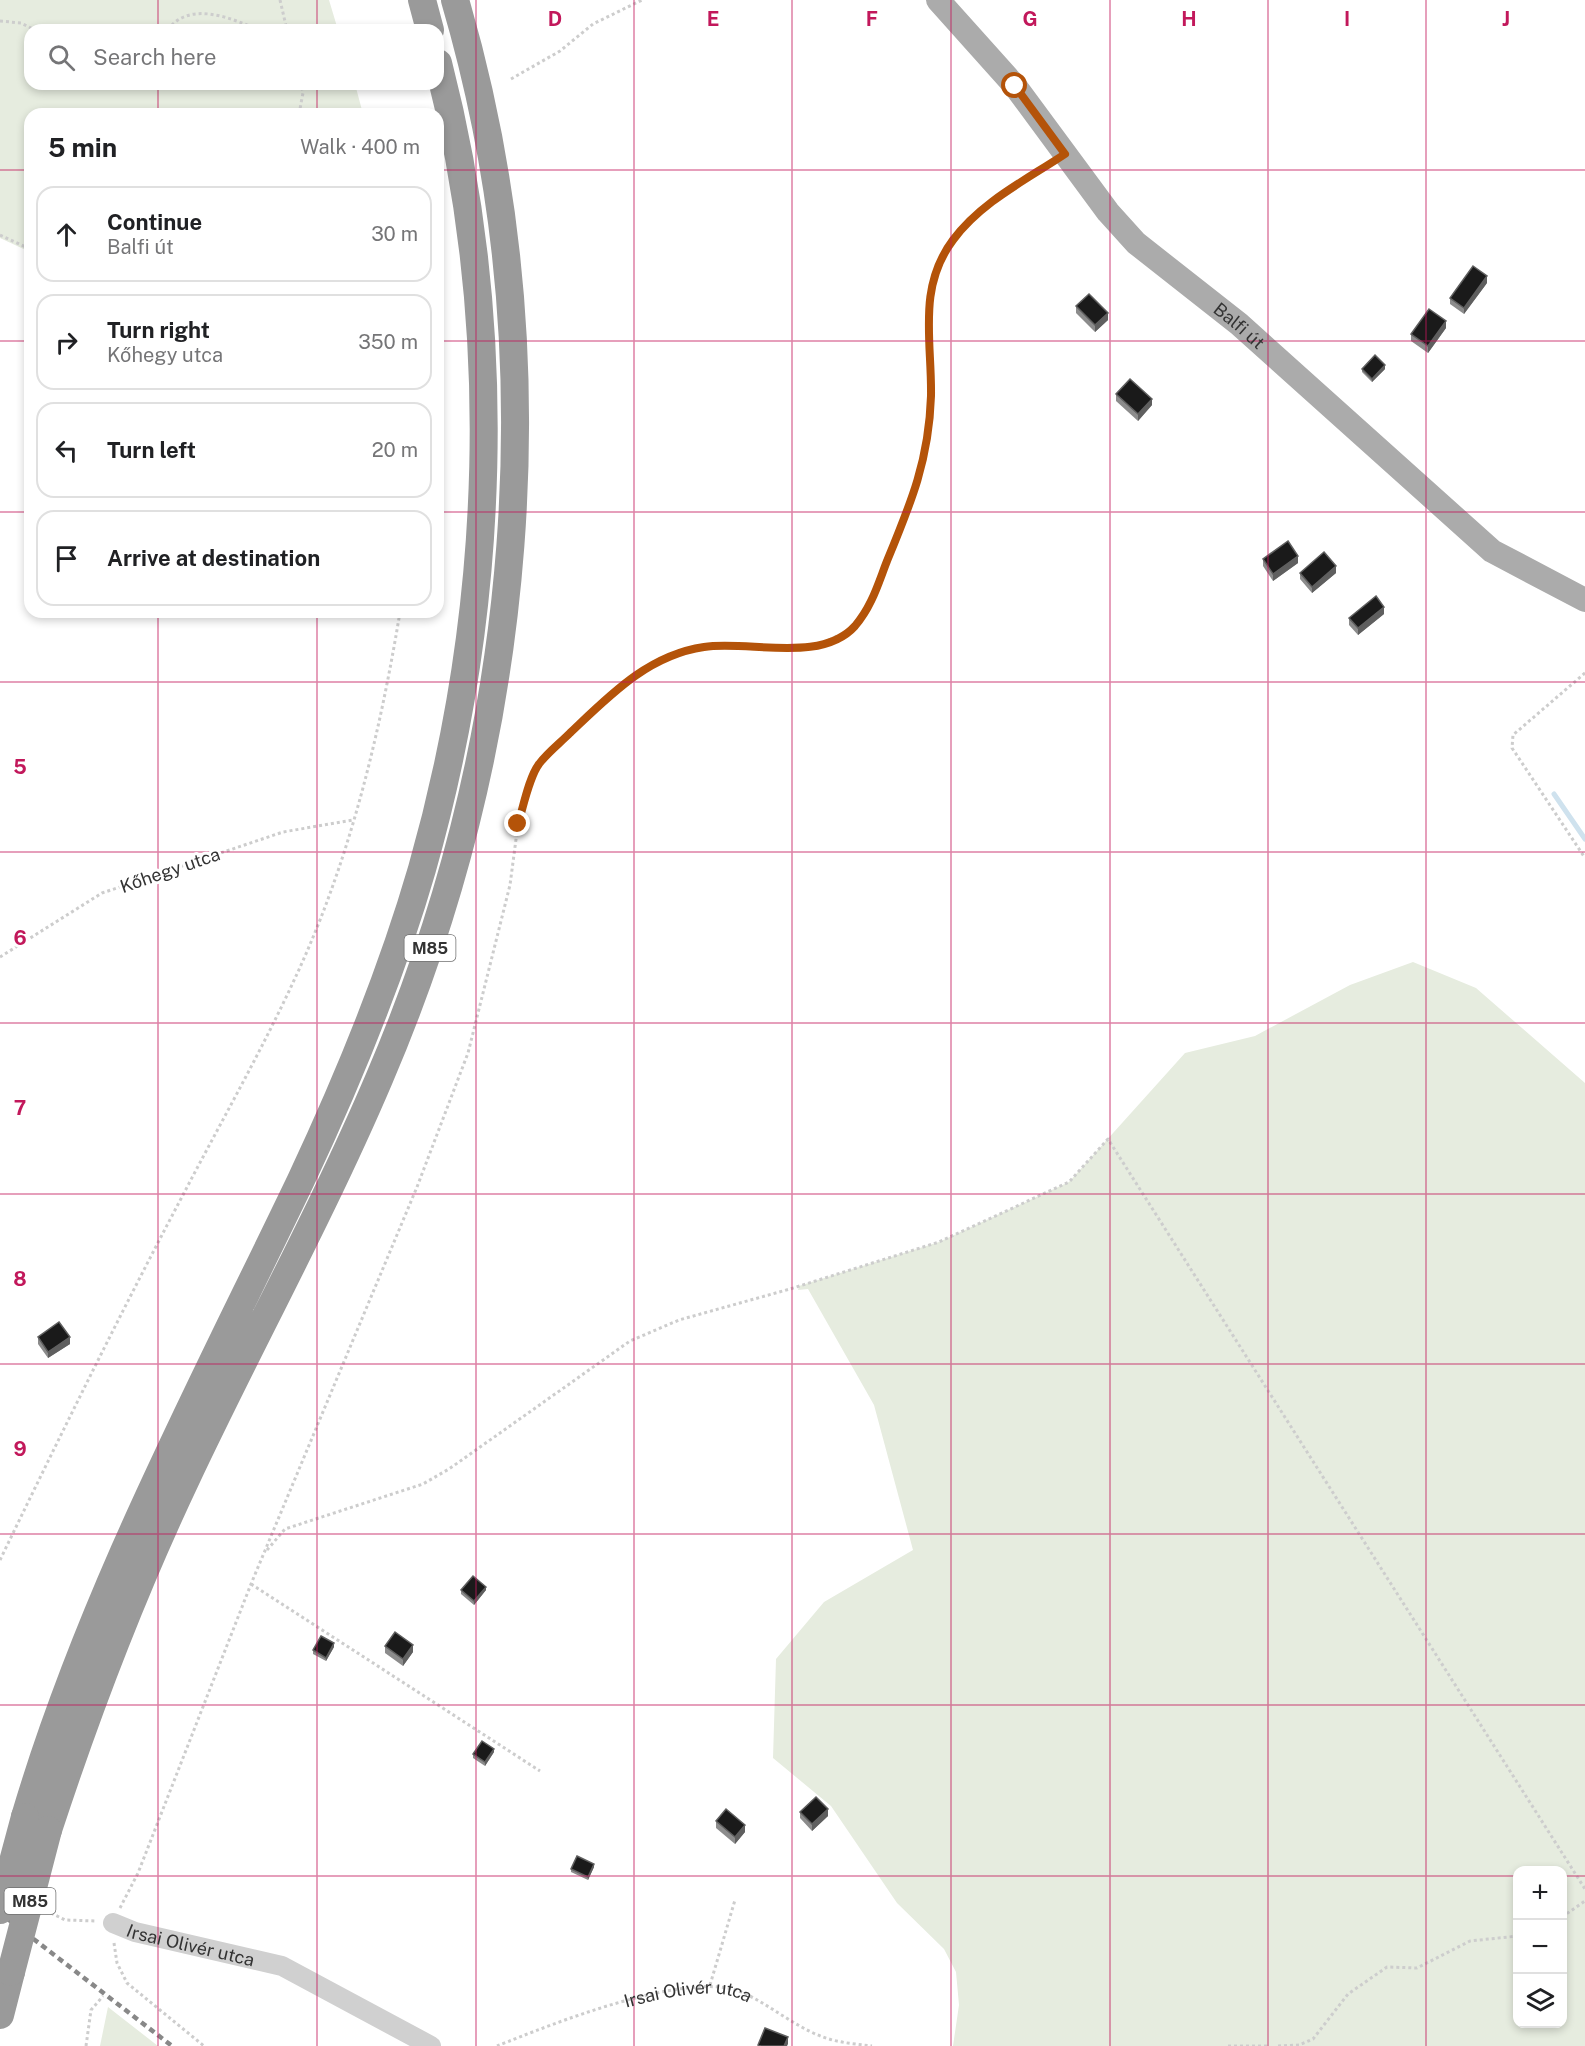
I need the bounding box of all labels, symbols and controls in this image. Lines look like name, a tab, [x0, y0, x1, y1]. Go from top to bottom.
text: D	[548, 7, 562, 31]
text: E	[707, 7, 719, 31]
text: F	[866, 7, 878, 31]
text: G	[1022, 7, 1038, 31]
text: H	[1181, 7, 1197, 31]
text: I	[1344, 7, 1350, 31]
text: J	[1502, 7, 1510, 31]
search box	[24, 24, 444, 90]
icon: search	[45, 41, 78, 74]
text: Search here	[93, 44, 217, 70]
route start	[1001, 72, 1027, 98]
text: 5 min	[48, 132, 117, 163]
text: Walk · 400 m	[300, 135, 420, 159]
text: Continue	[107, 209, 202, 235]
icon: ahead	[50, 218, 83, 251]
text: 30 m	[371, 222, 418, 246]
text: Balfi út	[107, 235, 174, 259]
street label: Balfi út	[1210, 298, 1269, 353]
text: Turn right	[107, 317, 210, 343]
icon: right	[50, 326, 83, 359]
text: 350 m	[358, 330, 418, 354]
text: Kőhegy utca	[107, 343, 223, 367]
icon: left	[50, 434, 83, 467]
text: Turn left	[107, 437, 196, 463]
text: 20 m	[372, 438, 418, 462]
icon: arrive	[50, 542, 83, 575]
text: Arrive at destination	[107, 545, 320, 571]
text: 5	[13, 755, 27, 779]
route end	[504, 810, 530, 836]
street label: Kőhegy utca	[117, 843, 223, 897]
text: 6	[13, 926, 27, 950]
road number: M85	[404, 935, 456, 961]
text: 7	[14, 1096, 26, 1120]
text: 8	[13, 1267, 27, 1291]
text: 9	[13, 1437, 27, 1461]
map controls	[1513, 1866, 1567, 2028]
button: +	[1513, 1866, 1567, 1920]
road number: M85	[4, 1888, 56, 1914]
street label: Irsai Olivér utca	[124, 1919, 257, 1970]
button: −	[1513, 1920, 1567, 1974]
button: layers	[1513, 1974, 1567, 2028]
street label: Irsai Olivér utca	[621, 1976, 756, 2011]

